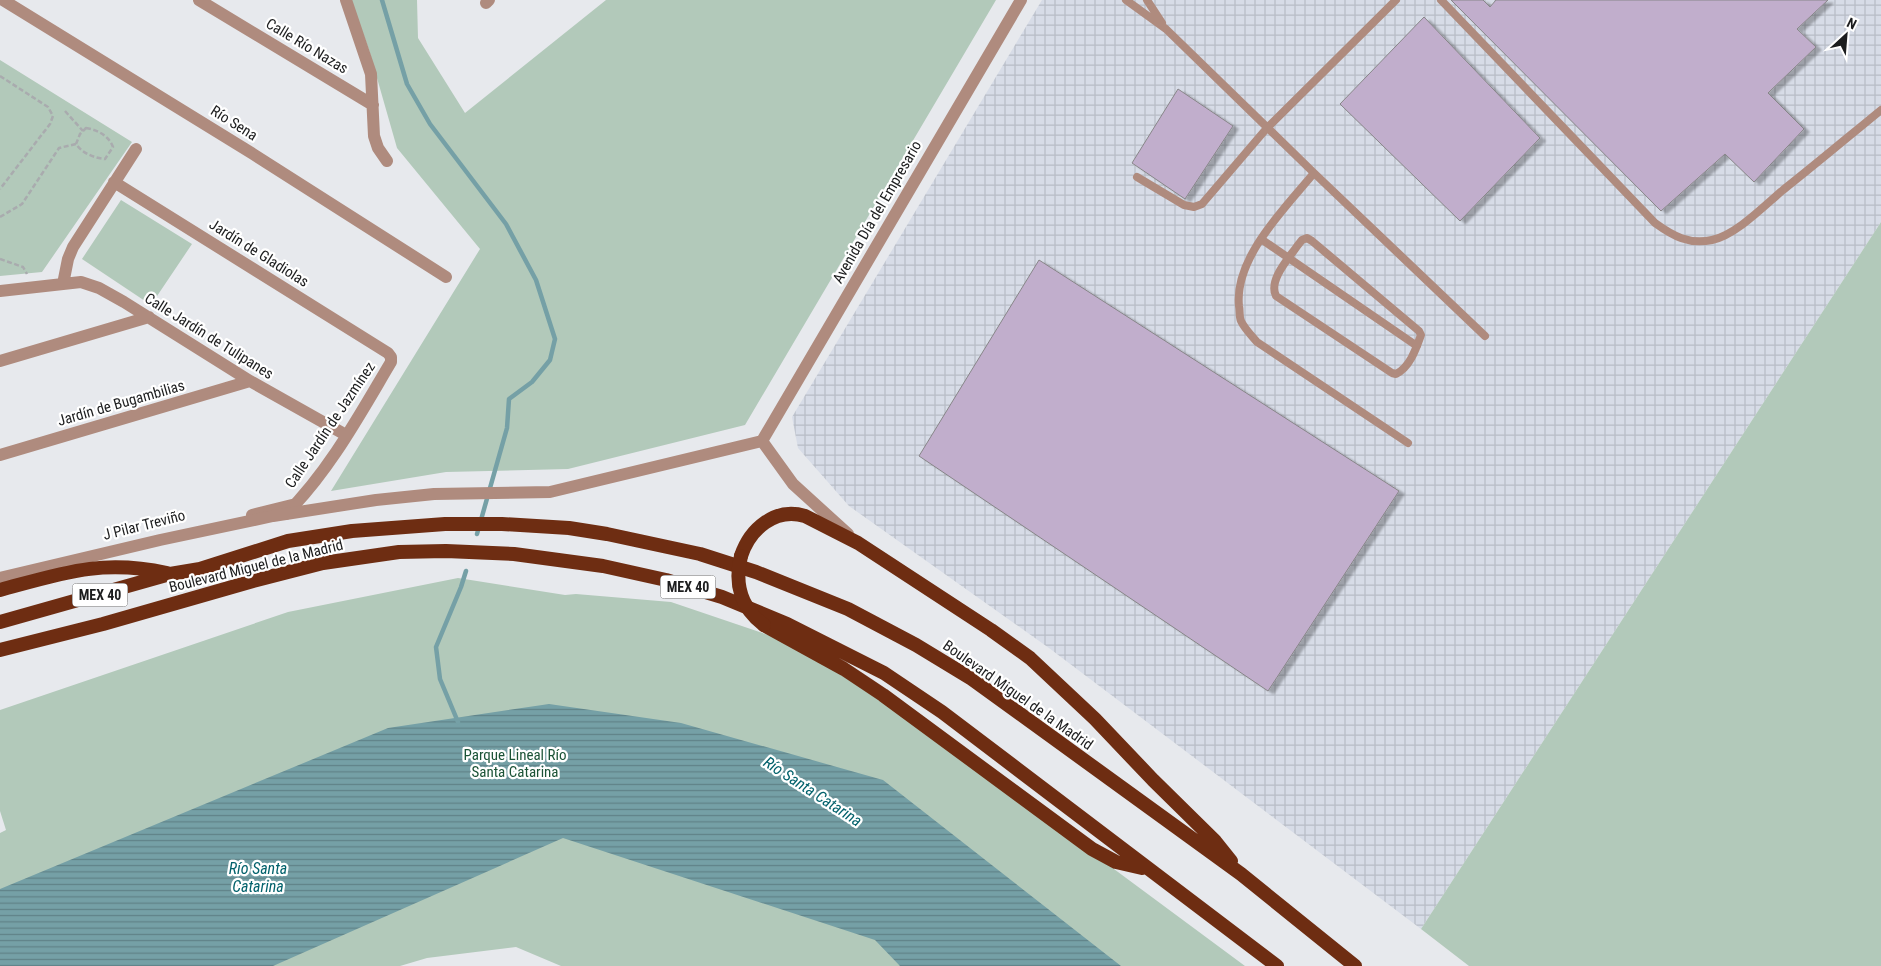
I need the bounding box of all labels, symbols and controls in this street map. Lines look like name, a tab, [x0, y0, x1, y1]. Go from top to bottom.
north arrow	[1821, 10, 1871, 60]
street label: Calle Río Nazas	[263, 14, 351, 78]
text: N	[1844, 14, 1859, 32]
street label: Río Sena	[207, 102, 261, 144]
street label: Avenida Día del Empresario	[829, 137, 925, 287]
street label: Jardín de Gladiolas	[206, 215, 312, 291]
street label: Calle Jardín de Tulipanes	[141, 289, 277, 383]
street label: Calle Jardín de Jazmínez	[281, 359, 379, 491]
street label: Jardín de Bugambilias	[55, 376, 187, 430]
street label: J Pilar Treviño	[101, 506, 187, 544]
street label: Boulevard Miguel de la Madrid	[167, 536, 345, 596]
road number: MEX 40	[660, 576, 716, 598]
road number: MEX 40	[72, 584, 128, 606]
street label: Boulevard Miguel de la Madrid	[940, 636, 1096, 754]
park label: Parque Lineal Río Santa Catarina	[463, 746, 567, 781]
water label: Río Santa Catarina	[760, 753, 865, 830]
water label: Río Santa Catarina	[229, 859, 287, 896]

